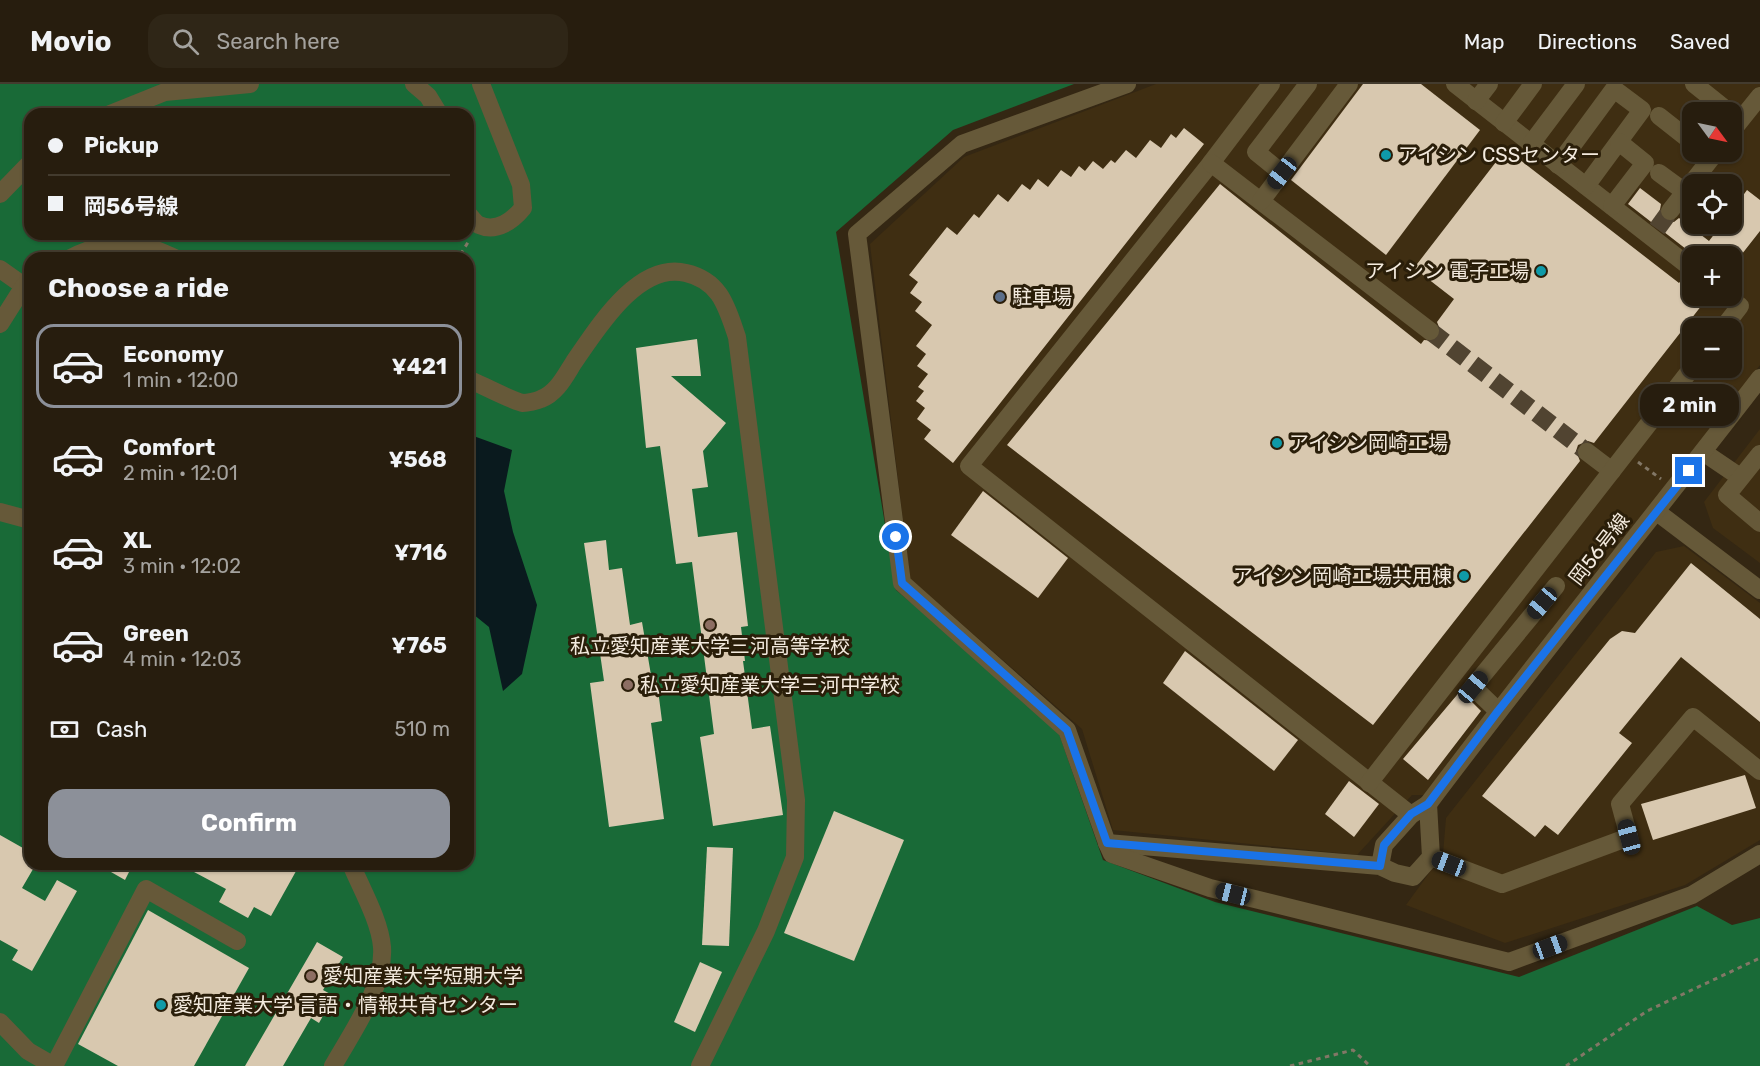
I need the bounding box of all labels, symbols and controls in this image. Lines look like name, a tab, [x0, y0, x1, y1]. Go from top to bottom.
search box	[148, 14, 568, 68]
text: Movio	[30, 25, 112, 58]
icon: search	[169, 25, 202, 58]
text: Search here	[217, 28, 340, 55]
text: Map	[1464, 29, 1505, 54]
text: Directions	[1538, 29, 1637, 54]
text: Saved	[1670, 29, 1730, 54]
north arrow	[1682, 102, 1742, 162]
map controls	[1682, 102, 1742, 378]
text: Pickup	[84, 132, 159, 159]
place label: アイシン CSSセンター	[1398, 143, 1600, 167]
marker: アイシン CSSセンター	[1379, 148, 1393, 162]
car	[1264, 153, 1300, 193]
button: locate	[1682, 174, 1742, 234]
text: 岡56号線	[84, 193, 179, 220]
button: +	[1682, 246, 1742, 306]
place label: アイシン 電子工場	[1365, 259, 1529, 283]
marker: アイシン 電子工場	[1534, 264, 1548, 278]
text: Choose a ride	[48, 272, 229, 304]
place label: 駐車場	[1012, 285, 1072, 309]
marker: 駐車場	[993, 290, 1007, 304]
button: −	[1682, 318, 1742, 378]
icon: car	[51, 339, 105, 393]
text: Economy	[123, 341, 224, 368]
text: ¥421	[392, 353, 447, 380]
text: 1 min · 12:00	[123, 368, 238, 392]
callout: 2 min	[1640, 384, 1738, 426]
text: 2 min	[1662, 393, 1717, 417]
place label: アイシン岡崎工場	[1289, 431, 1448, 455]
icon: car	[51, 432, 105, 486]
text: Comfort	[123, 434, 215, 461]
marker: アイシン岡崎工場	[1270, 436, 1284, 450]
text: ¥568	[388, 446, 447, 473]
route end	[1675, 457, 1702, 484]
text: 2 min · 12:01	[123, 461, 237, 485]
street label: 岡56号線	[1564, 509, 1634, 589]
route start	[882, 523, 909, 550]
icon: car	[51, 525, 105, 579]
text: XL	[123, 527, 151, 554]
text: ¥716	[394, 539, 447, 566]
text: 3 min · 12:02	[123, 554, 241, 578]
place label: アイシン岡崎工場共用棟	[1233, 564, 1452, 588]
marker: アイシン岡崎工場共用棟	[1457, 569, 1471, 583]
car	[1524, 583, 1560, 623]
icon: car	[51, 618, 105, 672]
marker: 私立愛知産業大学三河高等学校	[703, 618, 717, 632]
text: Green	[123, 620, 189, 647]
text: ¥765	[391, 632, 447, 659]
place label: 私立愛知産業大学三河高等学校	[570, 634, 850, 658]
text: 4 min · 12:03	[123, 647, 242, 671]
car	[1455, 667, 1491, 707]
place label: 私立愛知産業大学三河中学校	[640, 673, 900, 697]
marker: 私立愛知産業大学三河中学校	[621, 678, 635, 692]
icon: cash	[48, 713, 81, 746]
text: Cash	[96, 716, 147, 743]
text: 510 m	[394, 717, 450, 741]
button: Confirm	[48, 789, 450, 858]
car	[1616, 817, 1642, 857]
car	[1429, 849, 1469, 879]
car	[1213, 881, 1253, 907]
car	[1530, 932, 1570, 962]
place label: 愛知産業大学短期大学	[323, 964, 523, 988]
marker: 愛知産業大学短期大学	[304, 969, 318, 983]
place label: 愛知産業大学 言語・情報共育センター	[173, 993, 518, 1017]
marker: 愛知産業大学 言語・情報共育センター	[154, 998, 168, 1012]

